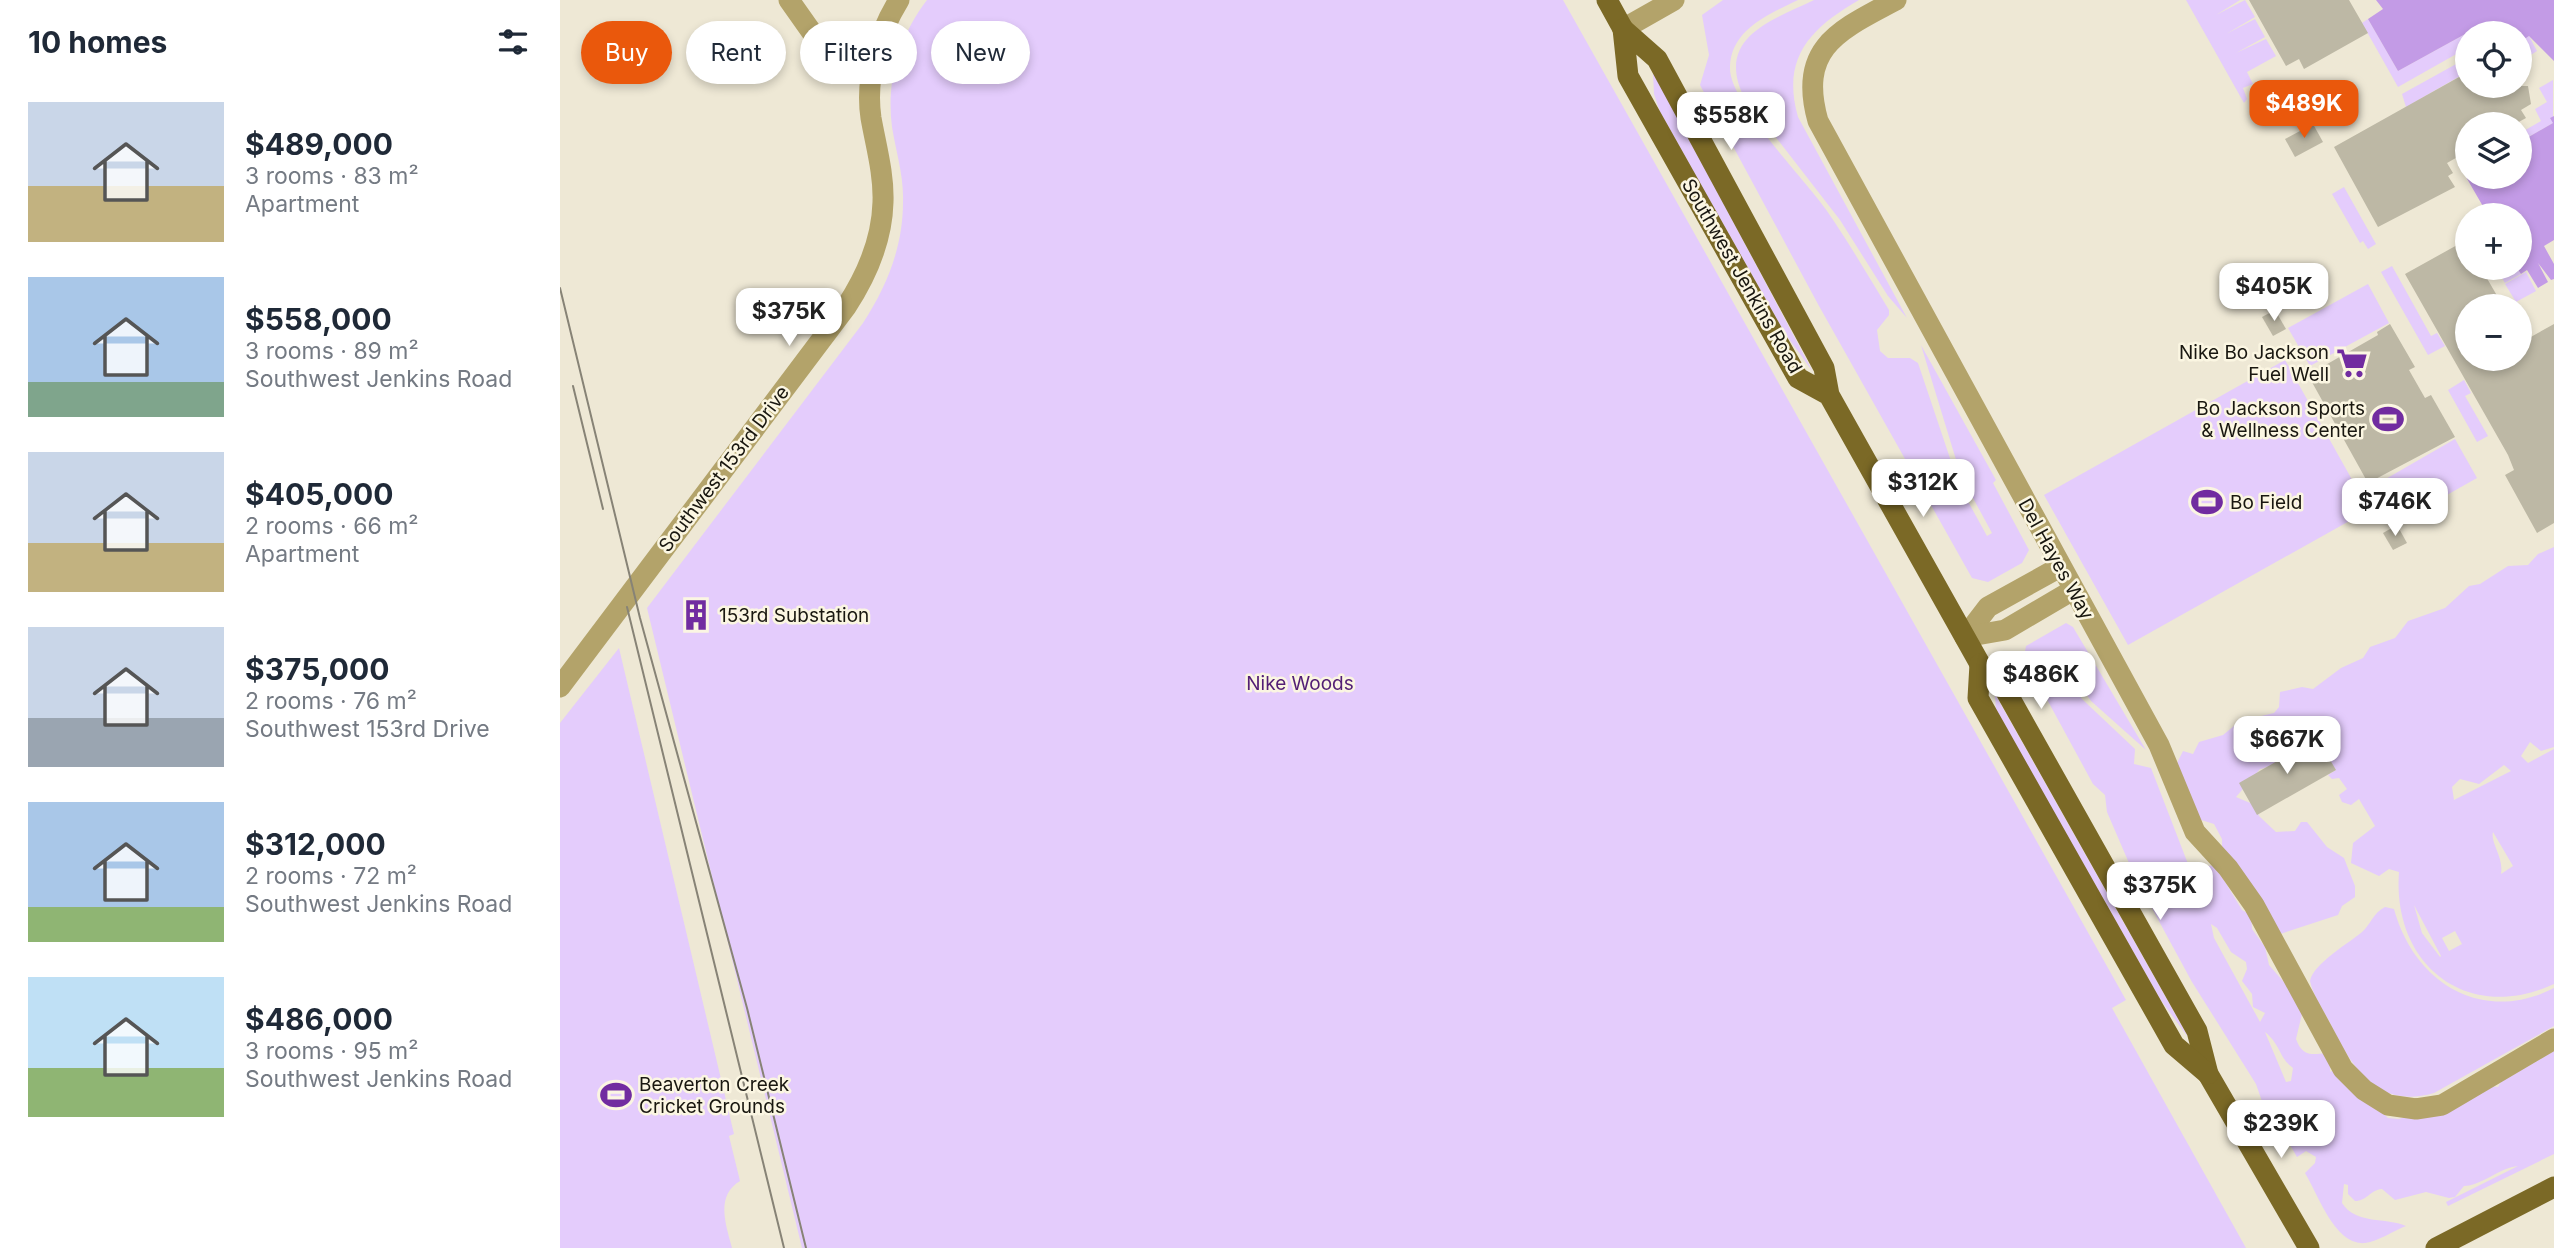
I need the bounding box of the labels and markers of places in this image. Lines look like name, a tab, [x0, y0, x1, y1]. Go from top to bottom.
pin: $489K	[2255, 80, 2353, 140]
pin: $558K	[1682, 92, 1780, 152]
pin: $405K	[2225, 264, 2323, 323]
pin: $375K	[740, 288, 838, 348]
place label: Nike Bo Jackson Fuel Well	[2179, 341, 2329, 386]
supermarket icon: Nike Bo Jackson Fuel Well	[2335, 346, 2369, 380]
place label: Bo Jackson Sports & Wellness Center	[2196, 397, 2365, 442]
sports icon: Bo Jackson Sports & Wellness Center	[2371, 402, 2405, 436]
pin: $312K	[1874, 460, 1972, 519]
pin: $746K	[2346, 478, 2444, 538]
sports icon: Bo Field	[2190, 485, 2224, 519]
place label: Bo Field	[2230, 491, 2302, 514]
building icon: 153rd Substation	[679, 598, 713, 632]
place label: 153rd Substation	[719, 604, 869, 627]
pin: $486K	[1992, 652, 2090, 711]
pin: $667K	[2238, 716, 2336, 776]
pin: $375K	[2111, 862, 2209, 922]
place label: Beaverton Creek Cricket Grounds	[639, 1073, 790, 1118]
sports icon: Beaverton Creek Cricket Grounds	[599, 1078, 633, 1112]
pin: $239K	[2232, 1100, 2330, 1160]

